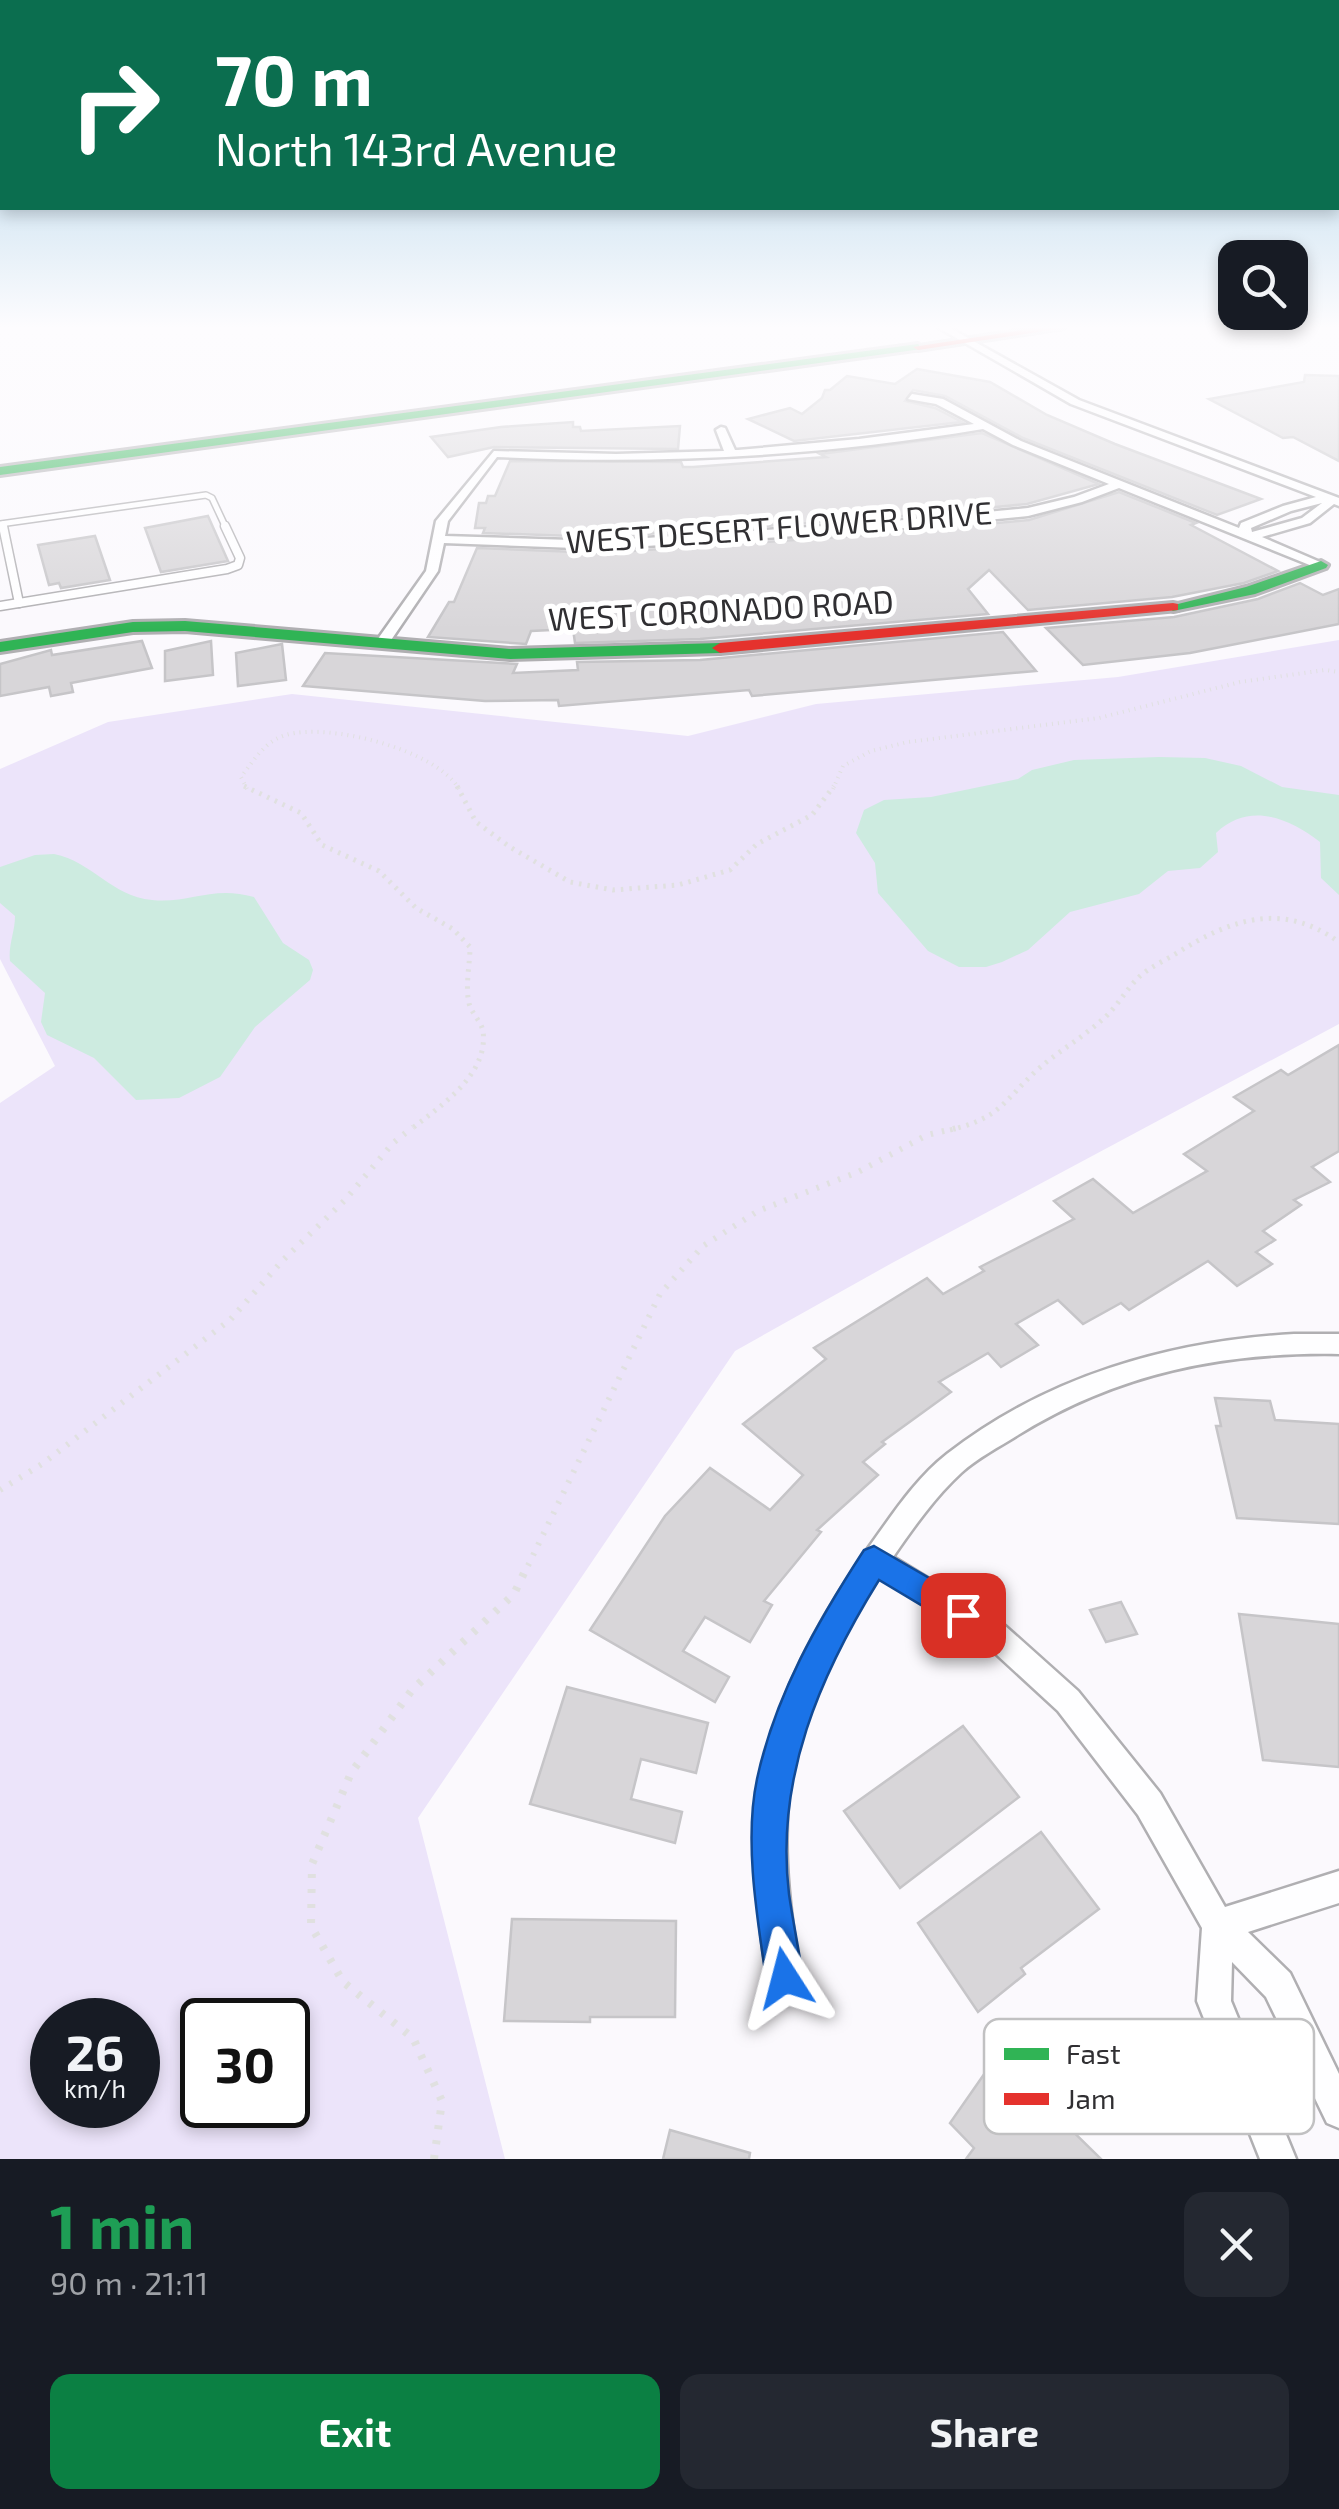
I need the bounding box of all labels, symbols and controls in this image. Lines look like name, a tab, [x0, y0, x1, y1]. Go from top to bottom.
text: 70 m	[215, 36, 373, 120]
icon: right	[50, 40, 180, 170]
text: North 143rd Avenue	[215, 121, 617, 175]
map controls	[1218, 240, 1308, 330]
button: search	[1218, 240, 1308, 330]
street label: WEST DESERT FLOWER DRIVE	[564, 492, 993, 560]
street label: WEST CORONADO ROAD	[547, 581, 895, 637]
pin	[921, 1573, 1006, 1658]
icon: arrive	[936, 1588, 991, 1643]
position arrow	[733, 1926, 837, 2030]
speed limit sign: 30	[180, 1998, 310, 2128]
legend	[984, 2019, 1314, 2134]
text: 26	[66, 2021, 124, 2081]
text: Fast	[1066, 2036, 1121, 2070]
text: km/h	[64, 2073, 126, 2103]
text: Jam	[1066, 2081, 1115, 2115]
text: 1 min	[50, 2189, 194, 2261]
button: close	[1184, 2192, 1289, 2297]
text: 90 m · 21:11	[50, 2263, 208, 2301]
button: Exit	[50, 2374, 660, 2489]
button: Share	[680, 2374, 1289, 2489]

